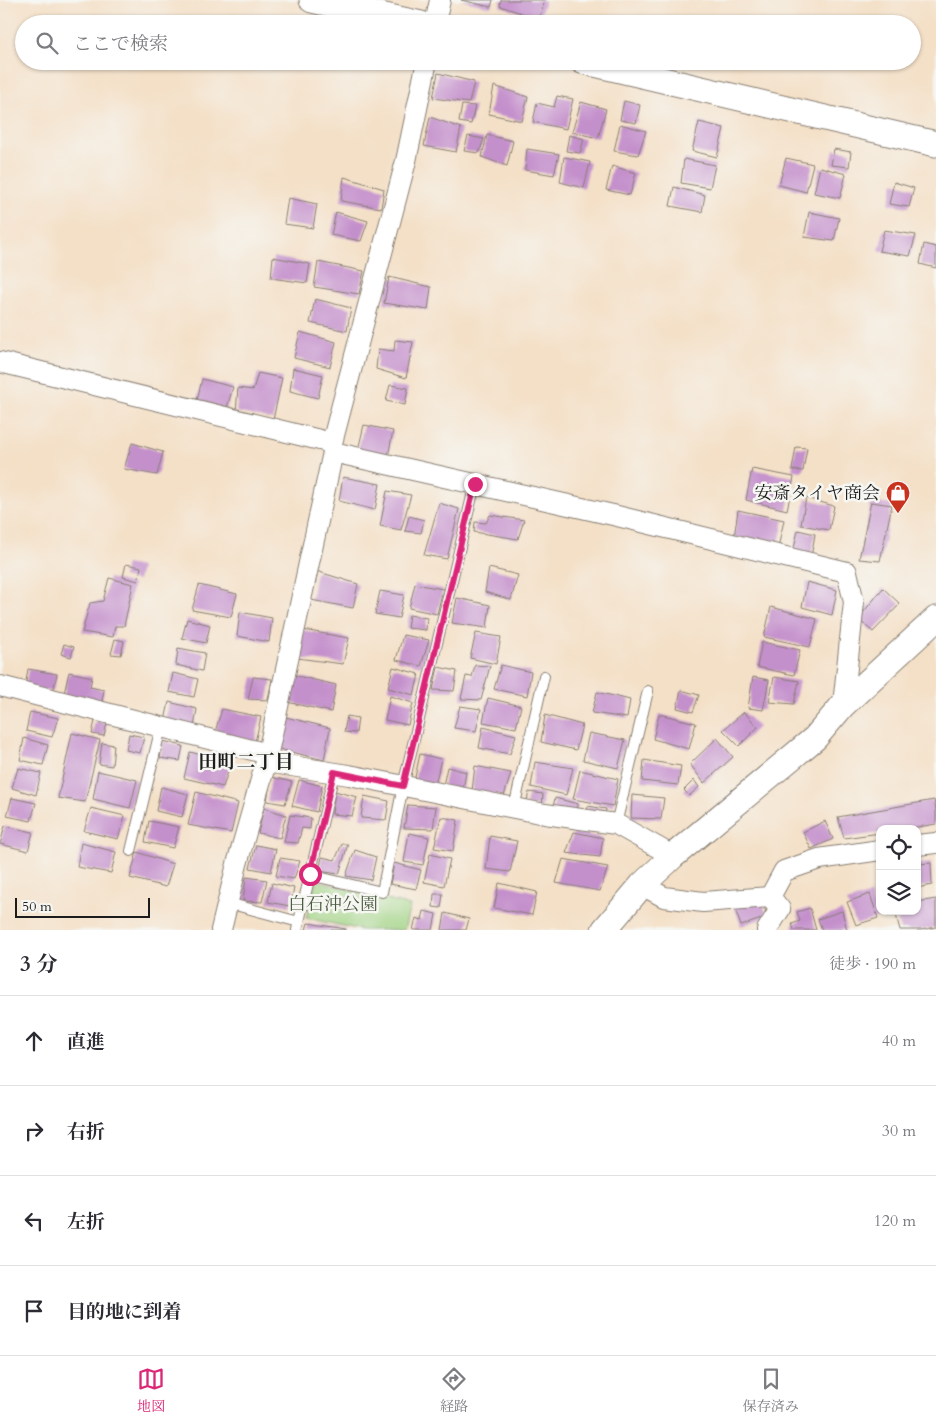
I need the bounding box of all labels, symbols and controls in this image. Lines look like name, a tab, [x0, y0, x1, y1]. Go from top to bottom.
search box	[15, 15, 921, 70]
icon: search	[33, 29, 61, 57]
text: ここで検索	[73, 31, 168, 57]
route end	[464, 473, 487, 496]
shop icon: 安斎タイヤ商会	[885, 480, 911, 514]
place label: 安斎タイヤ商会	[754, 481, 880, 506]
district label: 田町二丁目	[198, 749, 294, 775]
map controls	[876, 825, 921, 915]
button: locate	[876, 825, 921, 870]
route start	[299, 863, 322, 886]
button: layers	[876, 870, 921, 915]
park label: 白石沖公園	[288, 892, 378, 917]
scale bar	[15, 895, 150, 918]
text: 50 m	[22, 897, 52, 916]
text: 3 分	[20, 950, 57, 979]
text: 徒歩 · 190 m	[829, 953, 916, 975]
icon: ahead	[20, 1027, 48, 1055]
text: 直進	[67, 1029, 105, 1055]
text: 40 m	[882, 1030, 916, 1052]
icon: right	[20, 1117, 48, 1145]
text: 右折	[67, 1119, 105, 1145]
text: 30 m	[882, 1120, 916, 1142]
icon: left	[20, 1207, 48, 1235]
text: 左折	[67, 1209, 105, 1235]
text: 120 m	[874, 1210, 916, 1232]
icon: arrive	[20, 1297, 48, 1325]
text: 目的地に到着	[67, 1299, 181, 1325]
tab: 地図	[137, 1365, 165, 1416]
tab: 経路	[440, 1365, 468, 1416]
tab: 保存済み	[743, 1365, 799, 1416]

